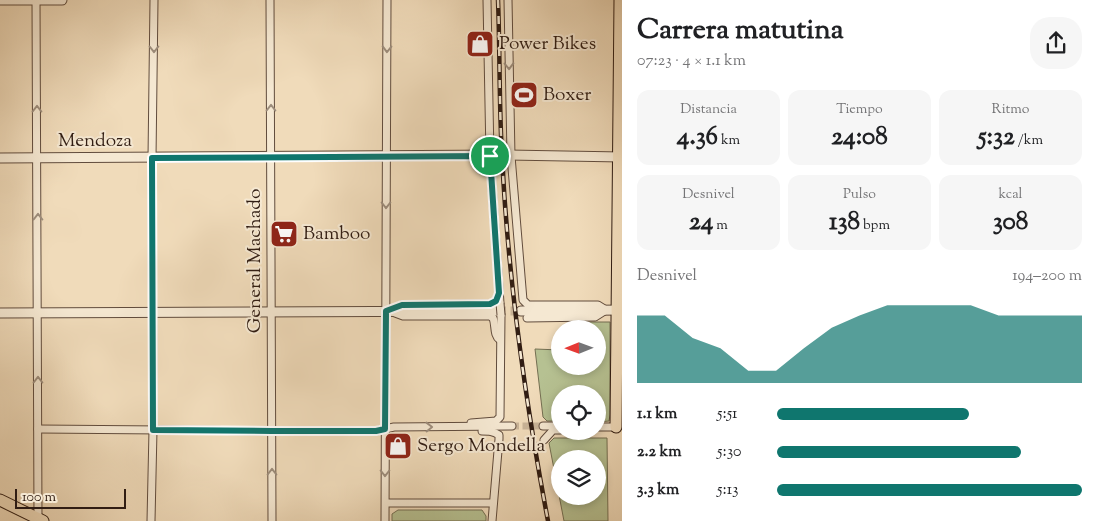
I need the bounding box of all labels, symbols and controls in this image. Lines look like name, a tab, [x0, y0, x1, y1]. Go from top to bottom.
text: Carrera matutina	[637, 11, 844, 51]
button: share	[1030, 17, 1082, 69]
shop icon: Power Bikes	[465, 29, 495, 59]
place label: Power Bikes	[499, 31, 596, 58]
one-way arrow	[149, 45, 159, 53]
one-way arrow	[382, 45, 392, 53]
text: 07:23 · 4 × 1.1 km	[637, 50, 746, 73]
one-way arrow	[504, 62, 514, 70]
sports icon: Boxer	[509, 80, 539, 110]
place label: Boxer	[543, 82, 591, 109]
text: Distancia	[680, 100, 737, 120]
text: Tiempo	[836, 100, 883, 120]
text: Ritmo	[992, 100, 1029, 120]
one-way arrow	[266, 104, 276, 112]
one-way arrow	[32, 105, 42, 112]
text: 4.36	[677, 120, 718, 156]
text: 24:08	[831, 120, 888, 156]
text: 5:32	[978, 120, 1015, 156]
street label: Mendoza	[58, 128, 132, 155]
text: km	[718, 131, 740, 151]
text: /km	[1015, 131, 1043, 151]
pin	[469, 135, 511, 177]
icon: arrive	[476, 142, 504, 170]
text: Desnivel	[682, 185, 735, 205]
text: Pulso	[843, 185, 876, 205]
text: kcal	[998, 185, 1023, 205]
street label: General Machado	[242, 189, 269, 333]
one-way arrow	[381, 202, 391, 210]
text: 24	[689, 205, 713, 241]
text: 138	[829, 205, 860, 241]
text: 308	[993, 205, 1028, 241]
one-way arrow	[32, 213, 43, 221]
text: m	[713, 216, 728, 236]
text: bpm	[860, 216, 890, 236]
supermarket icon: Bamboo	[269, 219, 299, 249]
place label: Bamboo	[303, 221, 370, 248]
text: Desnivel	[637, 265, 697, 288]
text: 194–200 m	[1012, 265, 1082, 288]
north arrow	[551, 320, 606, 375]
map controls	[551, 320, 606, 505]
one-way arrow	[33, 376, 43, 384]
button: locate	[551, 385, 606, 440]
text: 1.1 km	[637, 403, 677, 426]
text: 5:51	[717, 403, 738, 426]
one-way arrow	[425, 422, 433, 432]
shop icon: Sergo Mondella	[383, 431, 413, 461]
place label: Sergo Mondella	[417, 433, 545, 460]
text: 2.2 km	[637, 441, 681, 464]
text: 5:30	[717, 441, 741, 464]
button: layers	[551, 450, 606, 505]
one-way arrow	[267, 468, 277, 476]
one-way arrow	[380, 470, 390, 477]
text: 3.3 km	[637, 479, 679, 502]
text: 5:13	[717, 479, 739, 502]
scale bar	[15, 486, 126, 509]
text: 100 m	[22, 488, 56, 508]

